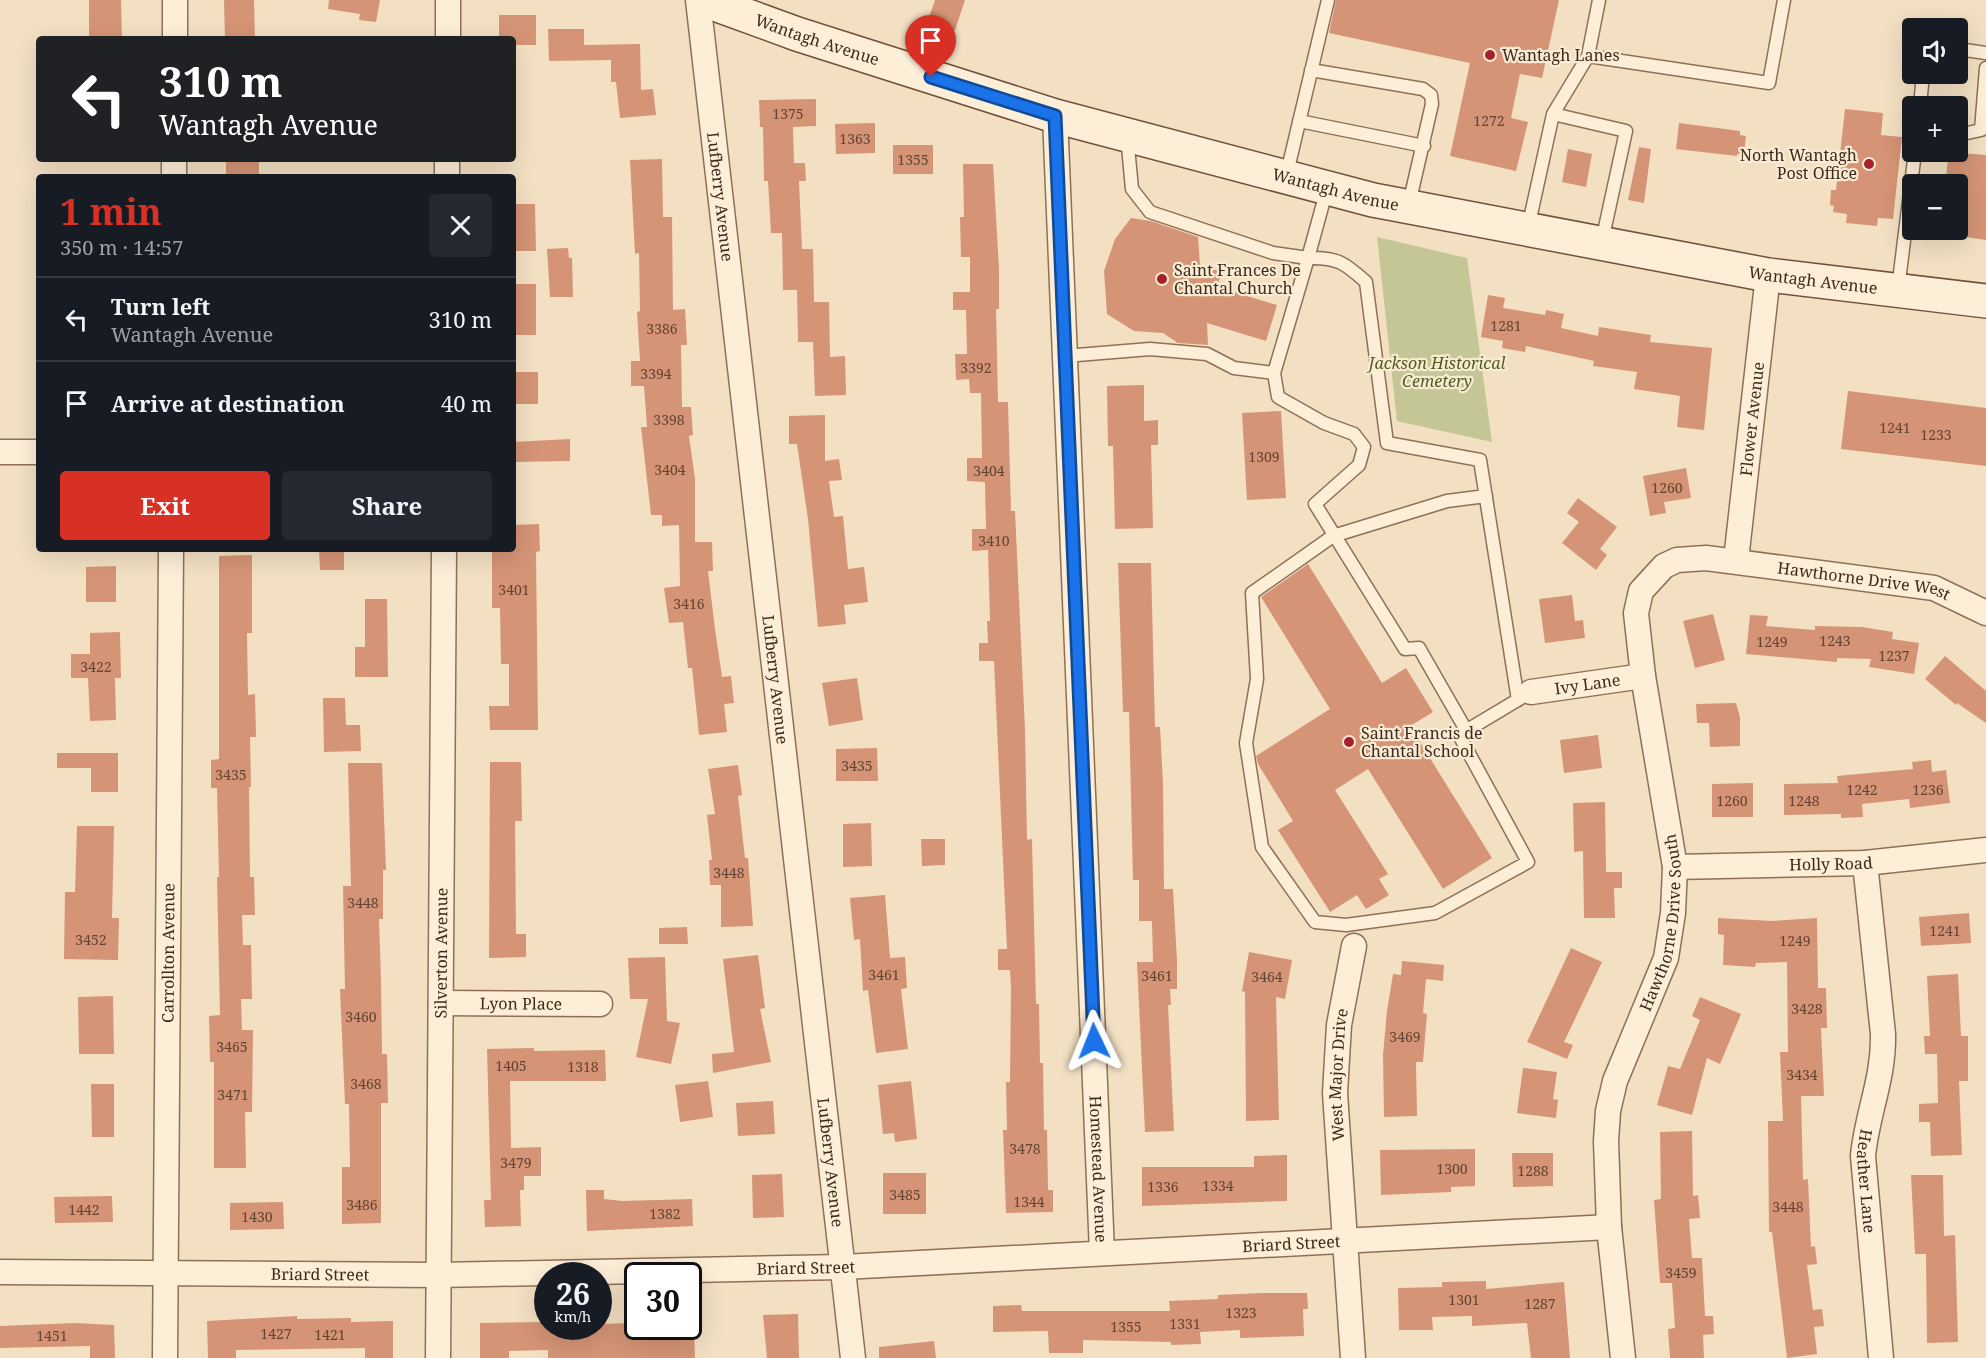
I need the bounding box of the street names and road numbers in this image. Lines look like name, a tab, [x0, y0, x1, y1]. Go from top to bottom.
street label: Wantagh Avenue	[752, 9, 882, 70]
street label: Lufberry Avenue	[702, 131, 739, 263]
street label: Wantagh Avenue	[1270, 163, 1401, 216]
street label: Wantagh Avenue	[1747, 261, 1879, 299]
street label: Flower Avenue	[1734, 361, 1769, 477]
street label: Hawthorne Drive West	[1776, 557, 1954, 605]
street label: Lufberry Avenue	[757, 614, 794, 745]
street label: Ivy Lane	[1553, 668, 1622, 700]
street label: Hawthorne Drive South	[1634, 832, 1686, 1014]
street label: Holly Road	[1789, 851, 1874, 876]
street label: Carrollton Avenue	[156, 883, 180, 1023]
street label: Silverton Avenue	[430, 888, 452, 1018]
street label: Lyon Place	[480, 992, 562, 1015]
street label: West Major Drive	[1324, 1006, 1353, 1142]
street label: Homestead Avenue	[1084, 1095, 1113, 1243]
street label: Lufberry Avenue	[812, 1097, 849, 1228]
street label: Heather Lane	[1852, 1127, 1881, 1234]
street label: Briard Street	[1242, 1230, 1341, 1257]
street label: Briard Street	[757, 1255, 856, 1280]
street label: Briard Street	[271, 1263, 370, 1286]

